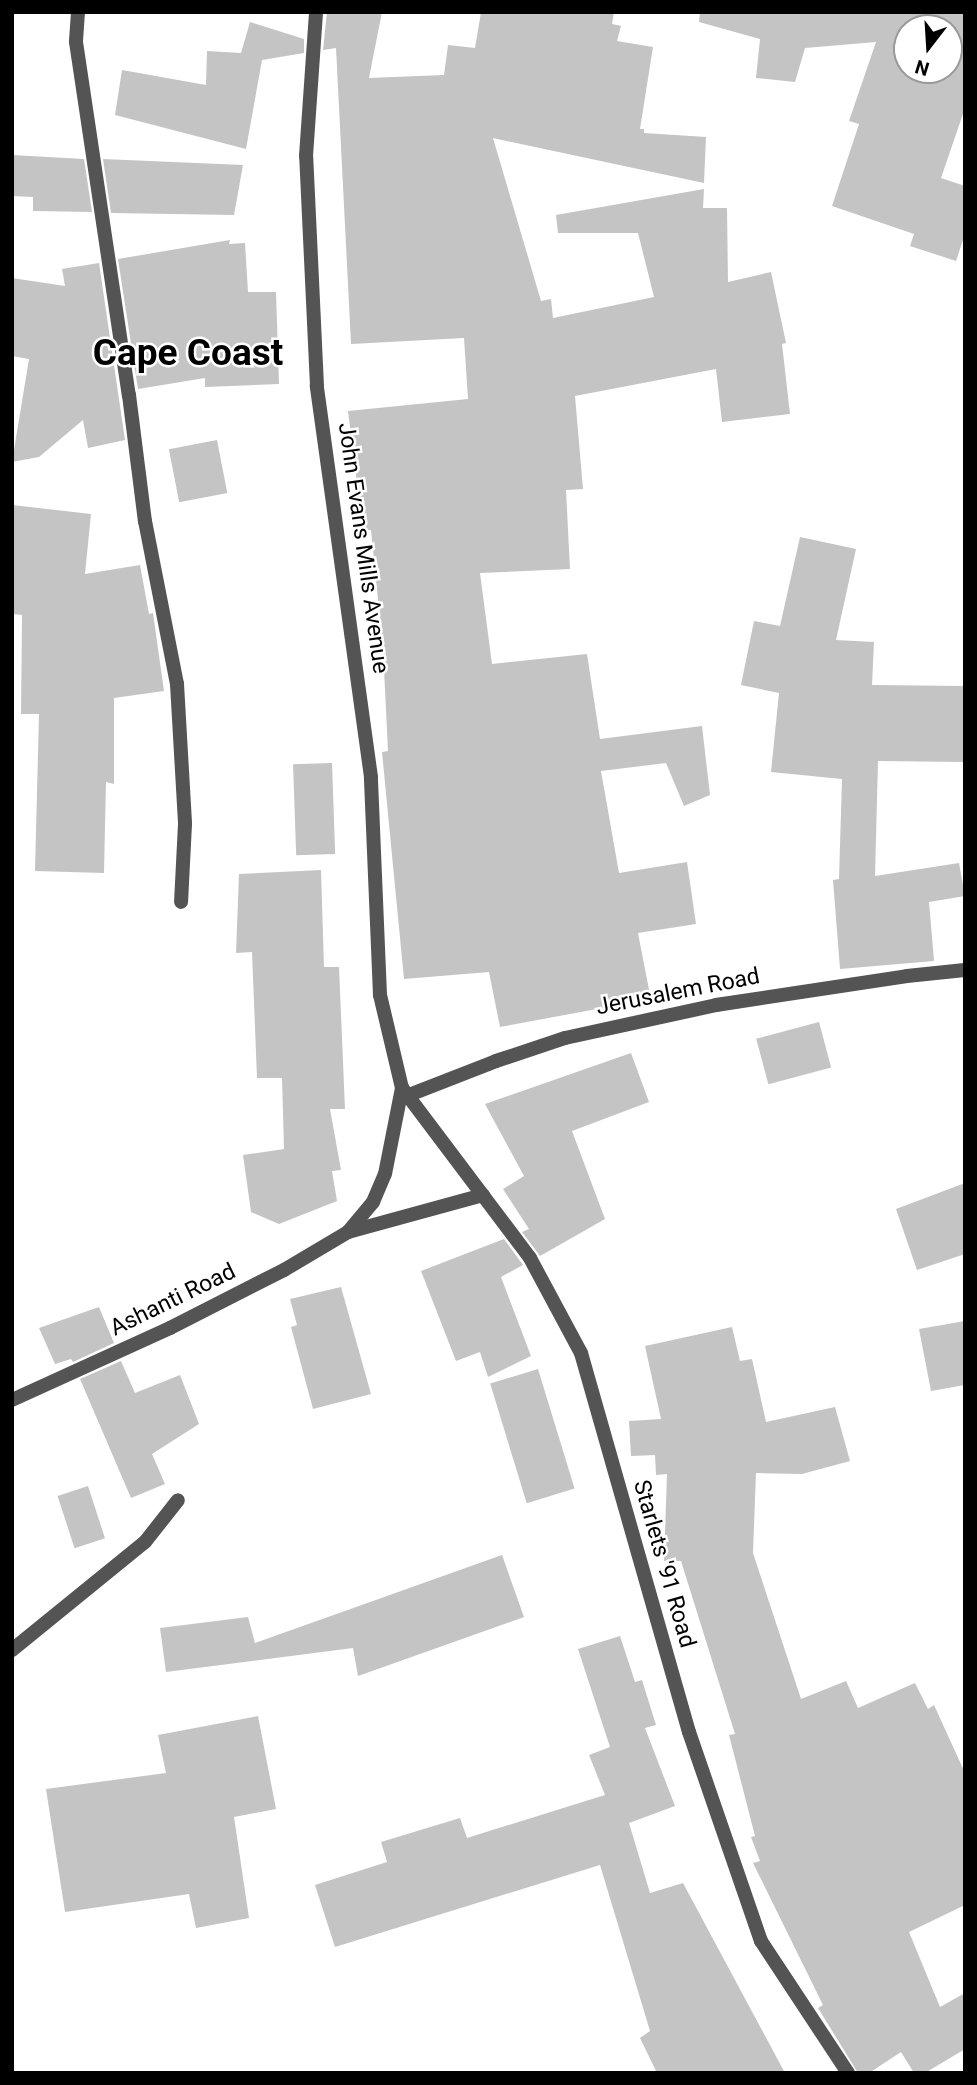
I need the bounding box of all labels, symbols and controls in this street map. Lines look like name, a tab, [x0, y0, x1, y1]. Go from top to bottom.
north arrow	[893, 14, 963, 84]
text: N	[913, 55, 932, 81]
district label: Cape Coast	[93, 331, 283, 375]
street label: John Evans Mills Avenue	[332, 421, 394, 675]
street label: Jerusalem Road	[594, 963, 762, 1021]
street label: Ashanti Road	[106, 1258, 240, 1342]
street label: Starlets '91 Road	[627, 1477, 701, 1651]

